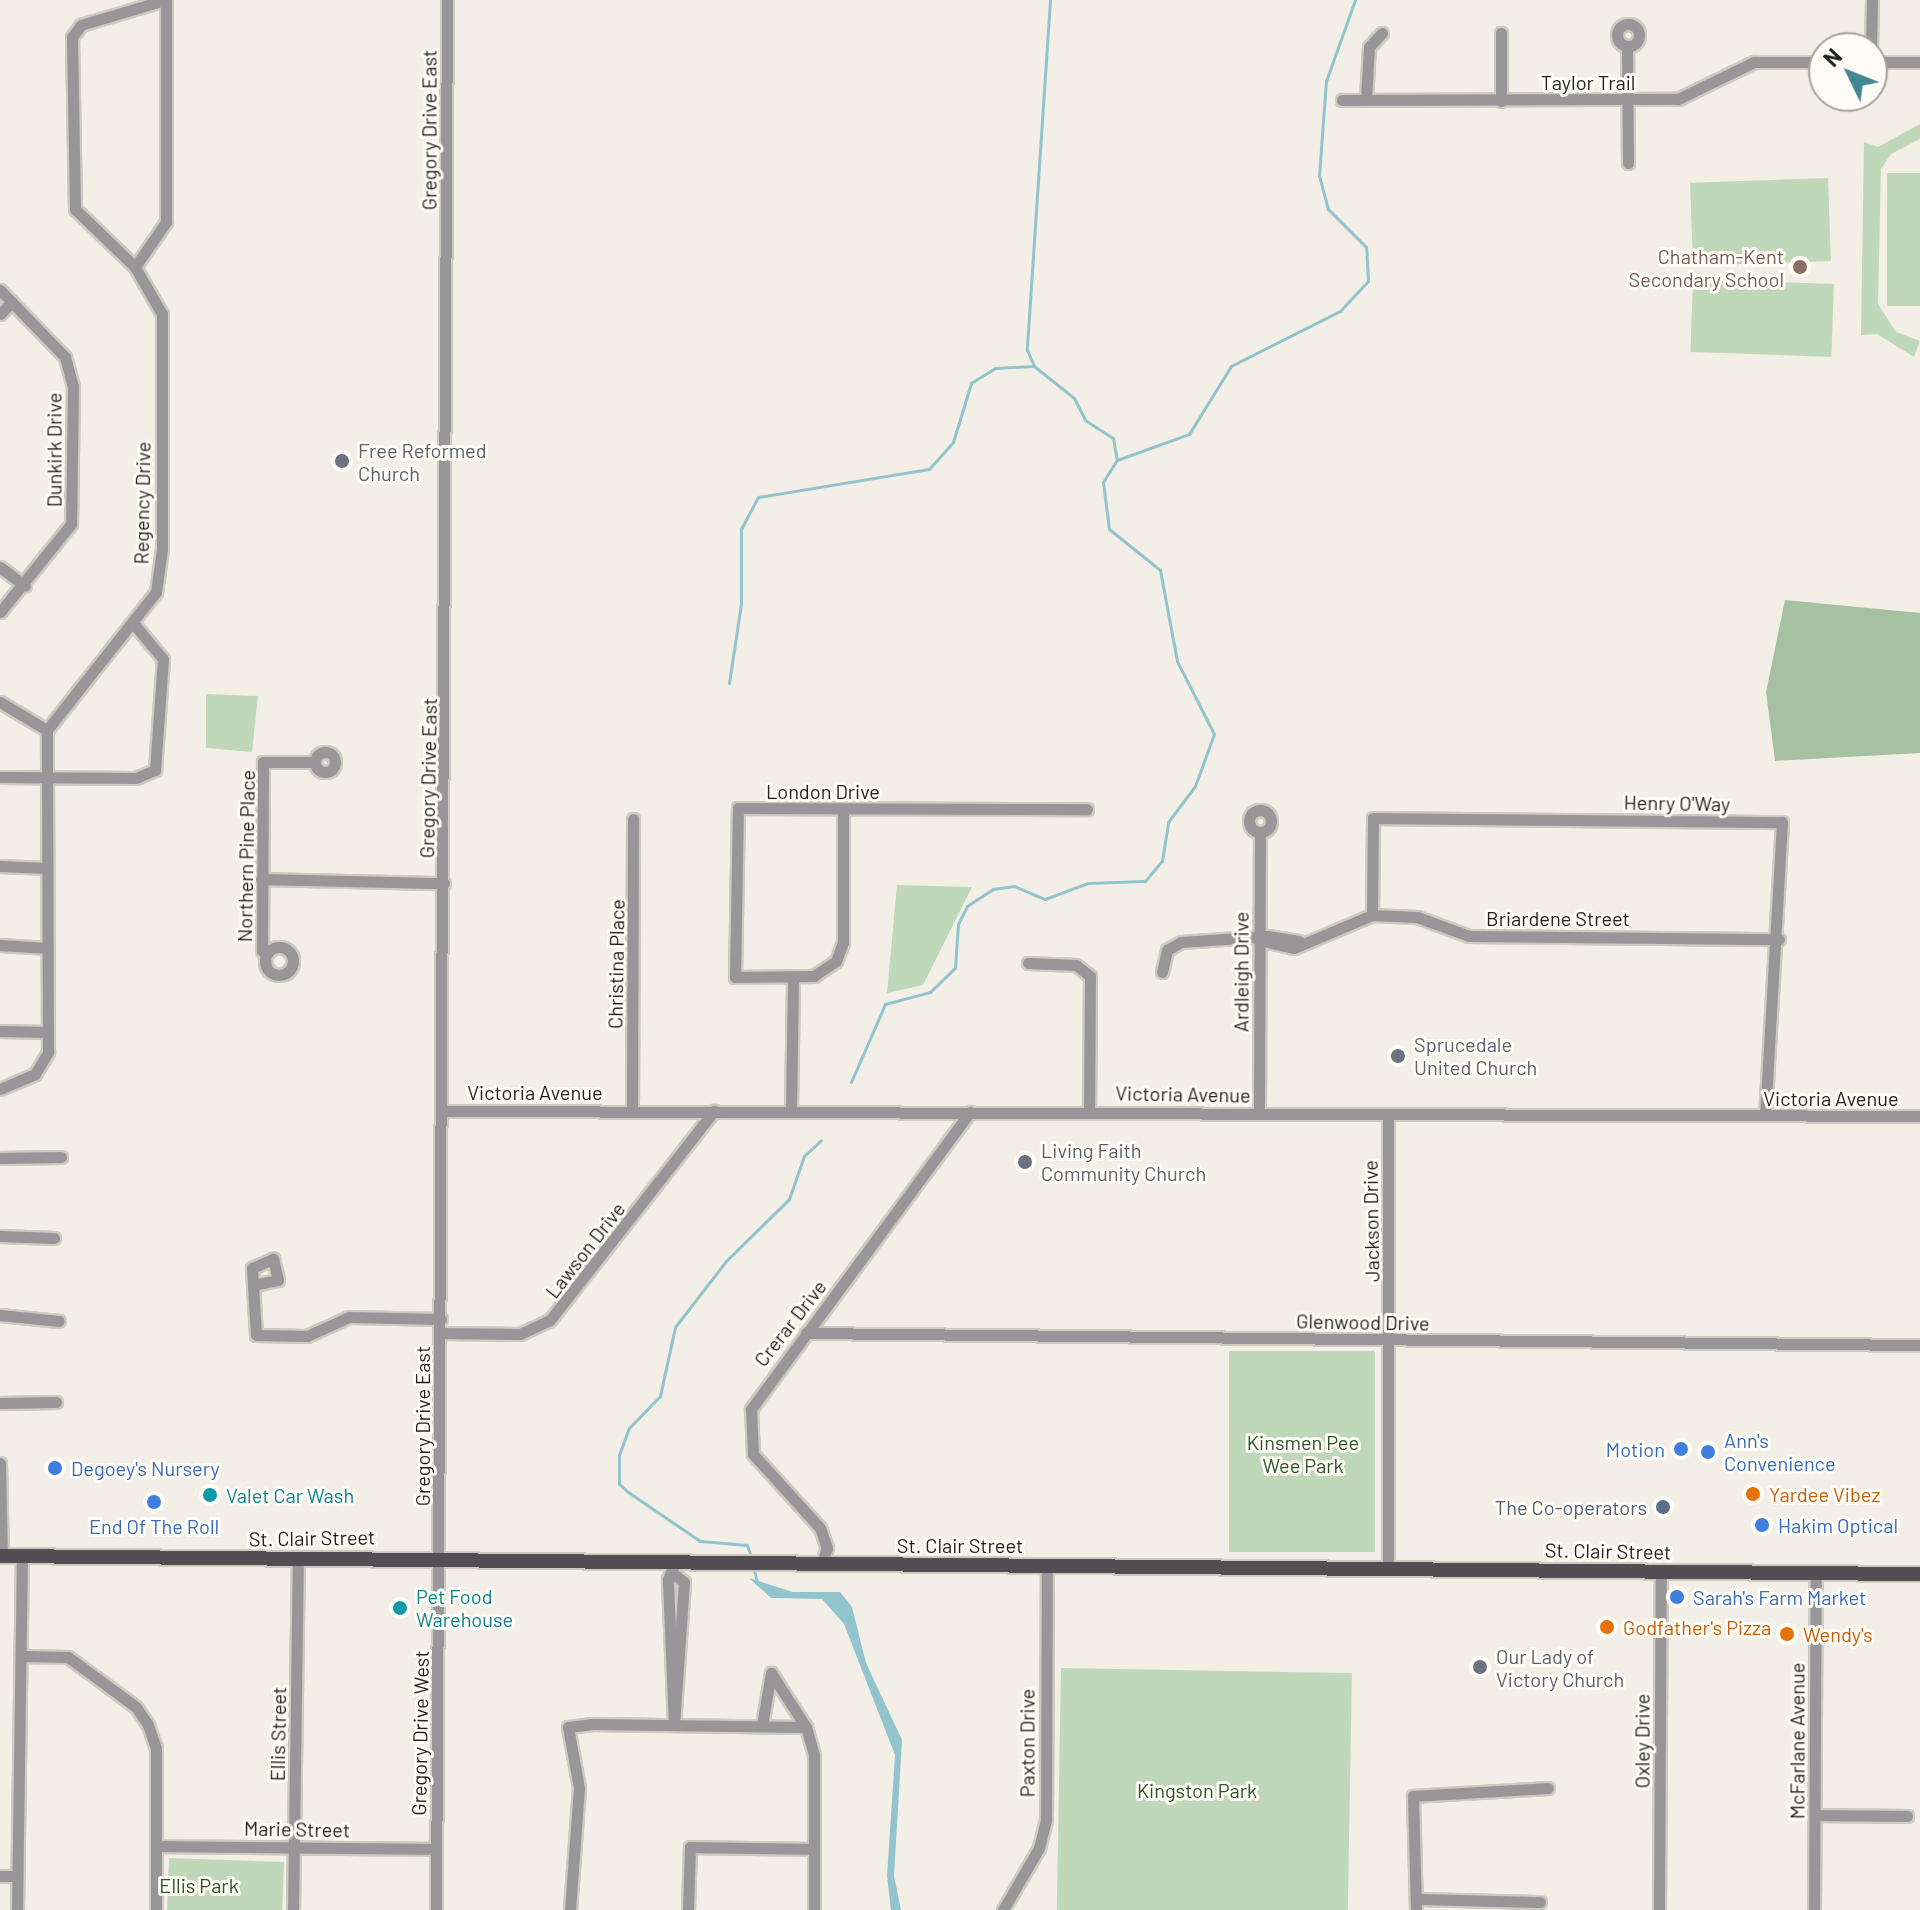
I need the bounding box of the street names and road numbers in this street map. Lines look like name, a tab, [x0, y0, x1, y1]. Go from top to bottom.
street label: Gregory Drive East	[417, 50, 441, 210]
street label: Taylor Trail	[1541, 70, 1635, 94]
street label: Dunkirk Drive	[42, 393, 66, 507]
street label: Regency Drive	[129, 441, 155, 565]
street label: Gregory Drive East	[415, 698, 441, 858]
street label: Northern Pine Place	[232, 770, 260, 942]
street label: London Drive	[766, 779, 880, 803]
street label: Henry O'Way	[1624, 790, 1730, 816]
street label: Christina Place	[603, 899, 629, 1029]
street label: Briardene Street	[1486, 906, 1630, 930]
street label: Ardleigh Drive	[1229, 912, 1253, 1032]
street label: Victoria Avenue	[467, 1080, 603, 1104]
street label: Victoria Avenue	[1115, 1081, 1251, 1107]
street label: Victoria Avenue	[1763, 1086, 1899, 1110]
street label: Jackson Drive	[1358, 1160, 1384, 1282]
street label: Lawson Drive	[540, 1197, 630, 1303]
street label: Crerar Drive	[749, 1275, 831, 1371]
street label: Glenwood Drive	[1296, 1309, 1430, 1335]
street label: Gregory Drive East	[410, 1346, 434, 1506]
street label: St. Clair Street	[249, 1525, 375, 1551]
street label: St. Clair Street	[897, 1533, 1023, 1557]
street label: St. Clair Street	[1545, 1538, 1671, 1564]
street label: Gregory Drive West	[407, 1650, 433, 1816]
street label: McFarlane Avenue	[1785, 1663, 1809, 1819]
street label: Ellis Street	[265, 1686, 291, 1782]
street label: Paxton Drive	[1015, 1689, 1039, 1797]
street label: Oxley Drive	[1630, 1694, 1654, 1788]
street label: Marie Street	[244, 1816, 350, 1842]

